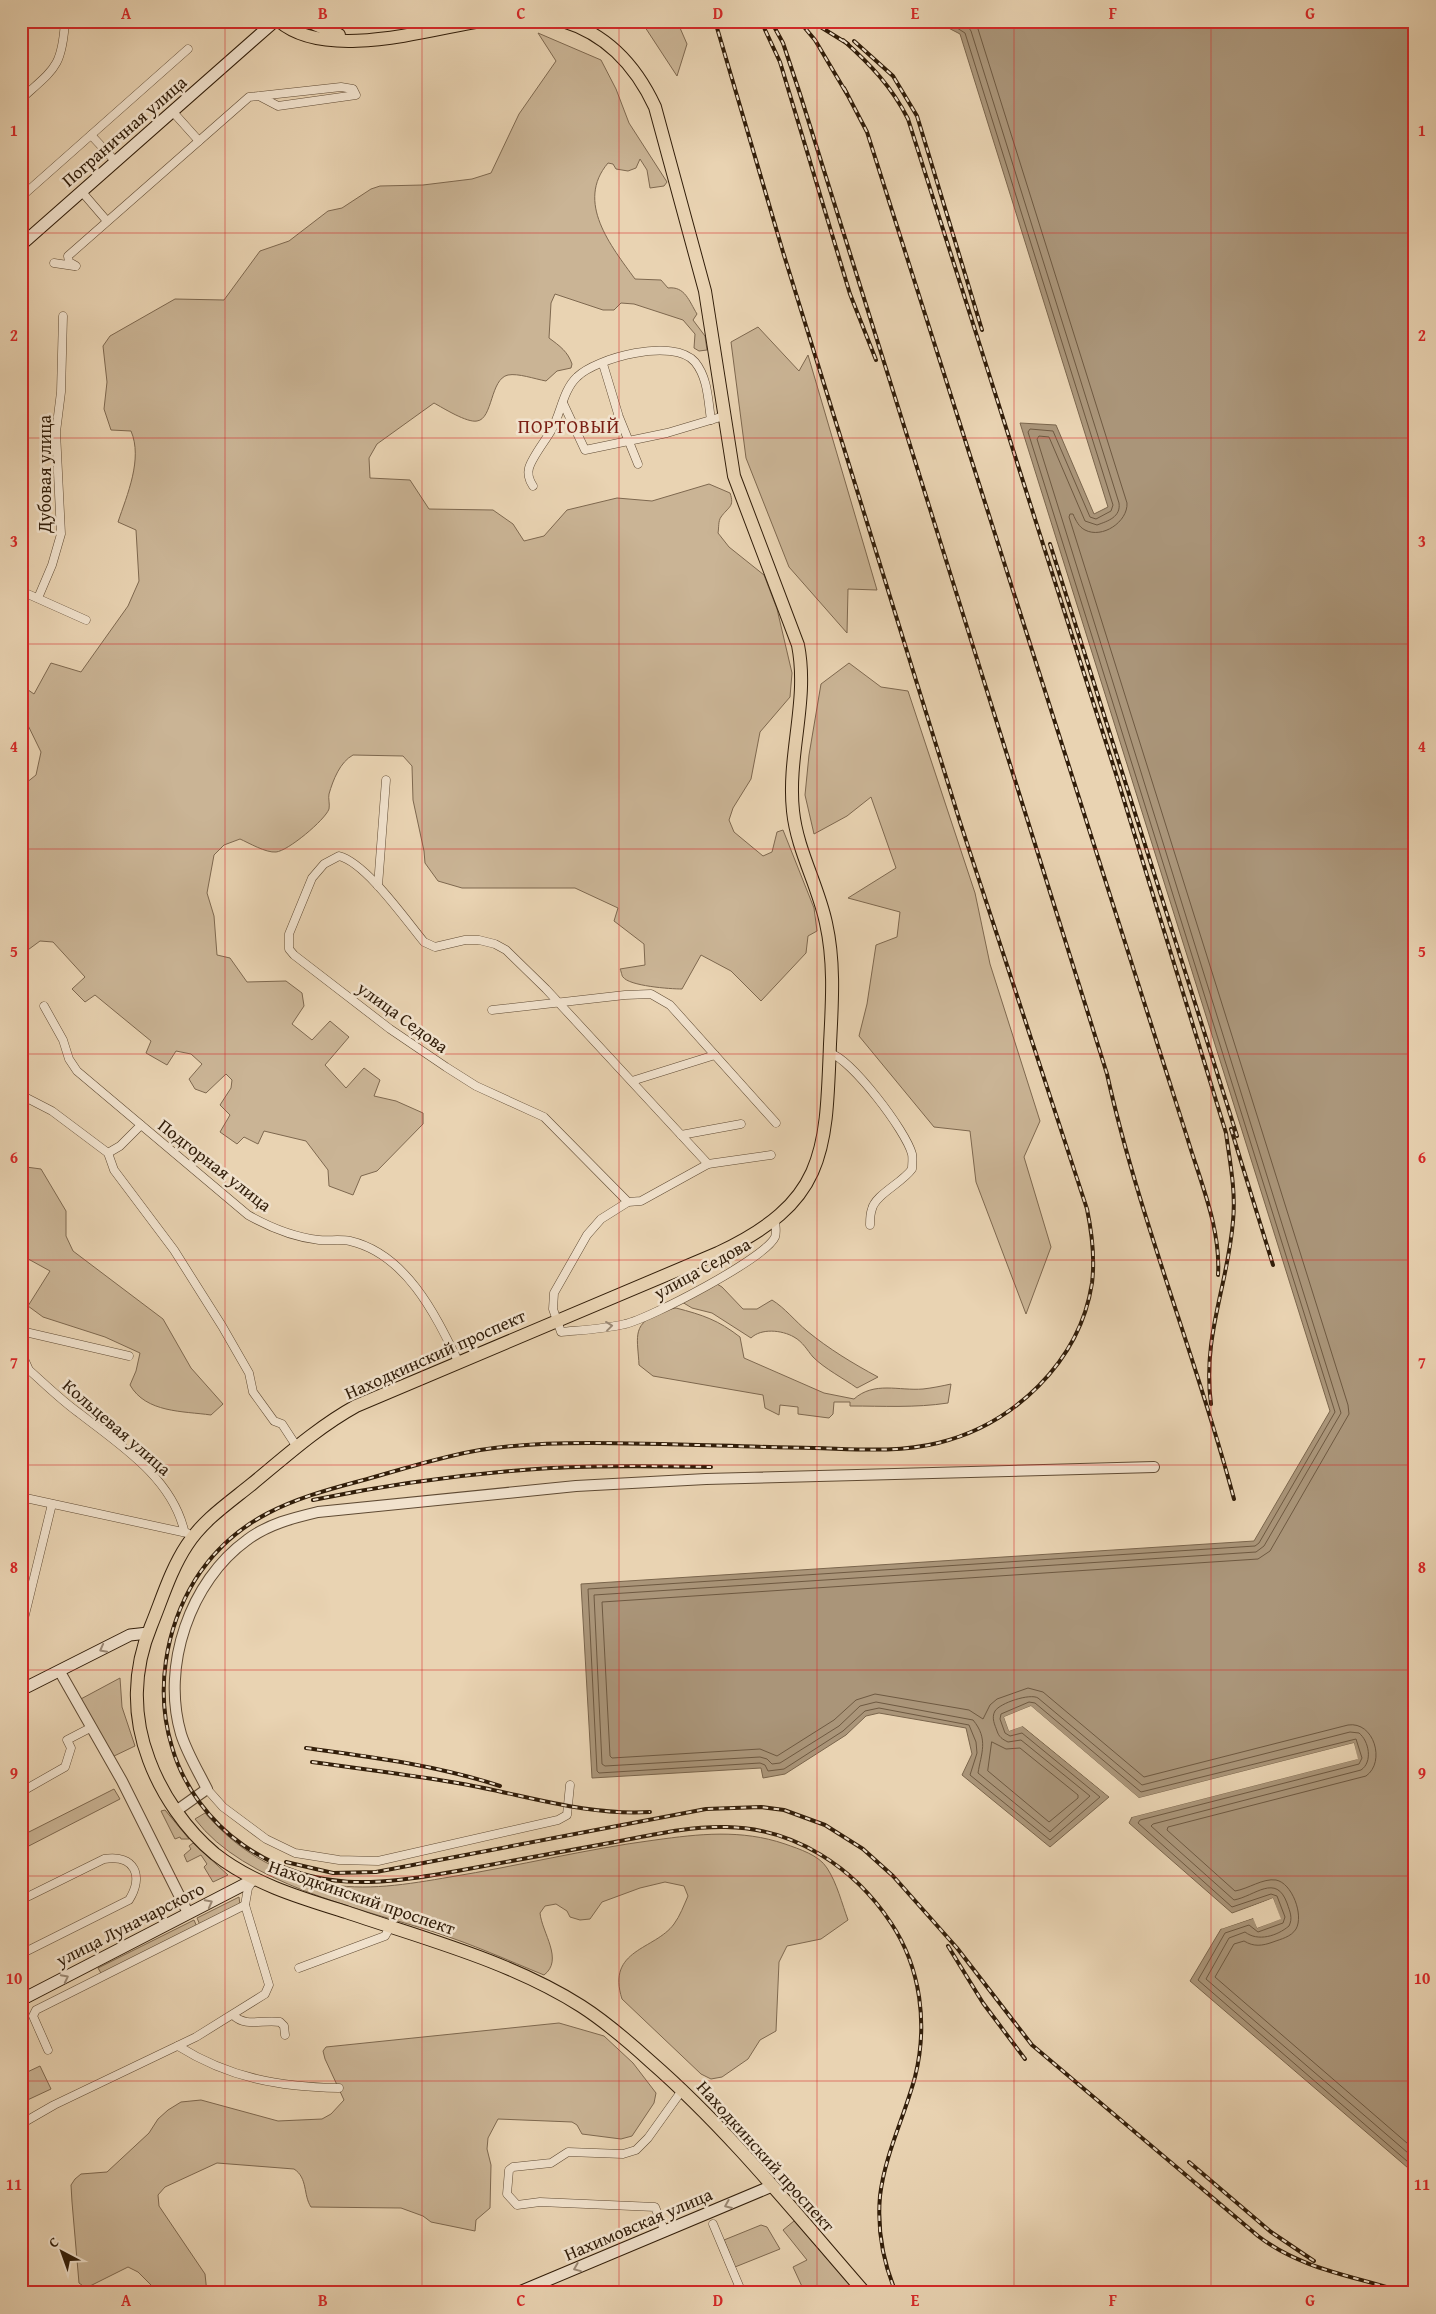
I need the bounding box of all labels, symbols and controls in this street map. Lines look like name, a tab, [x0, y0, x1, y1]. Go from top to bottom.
text: A	[121, 1, 132, 25]
text: B	[318, 1, 328, 25]
text: C	[516, 1, 526, 25]
text: D	[713, 1, 723, 25]
text: E	[911, 1, 920, 25]
text: F	[1109, 1, 1117, 25]
text: G	[1305, 1, 1315, 25]
street label: Пограничная улица	[55, 69, 193, 193]
text: 1	[10, 118, 18, 142]
text: 1	[1418, 118, 1426, 142]
text: 2	[10, 323, 18, 347]
text: 2	[1418, 323, 1426, 347]
district label: ПОРТОВЫЙ	[518, 412, 620, 440]
street label: Дубовая улица	[31, 415, 58, 534]
text: 3	[10, 529, 18, 553]
text: 3	[1418, 529, 1426, 553]
text: 4	[10, 734, 18, 758]
text: 4	[1418, 734, 1426, 758]
text: 5	[10, 939, 18, 963]
text: 5	[1418, 939, 1426, 963]
street label: улица Седова	[351, 974, 455, 1060]
street label: Подгорная улица	[152, 1112, 278, 1218]
text: 6	[10, 1145, 18, 1169]
text: 6	[1418, 1145, 1426, 1169]
street label: улица Седова	[648, 1230, 756, 1306]
street label: Находкинский проспект	[340, 1302, 530, 1406]
one-way arrow	[606, 1321, 614, 1332]
text: 7	[10, 1350, 18, 1374]
text: 7	[1418, 1350, 1426, 1374]
street label: Кольцевая улица	[57, 1372, 178, 1482]
text: 8	[10, 1555, 18, 1579]
text: 8	[1418, 1555, 1426, 1579]
one-way arrow	[100, 1643, 109, 1653]
text: 9	[10, 1761, 18, 1785]
text: 9	[1418, 1761, 1426, 1785]
street label: Находкинский проспект	[265, 1852, 459, 1942]
street label: улица Луначарского	[50, 1875, 209, 1974]
one-way arrow	[204, 1899, 213, 1909]
text: 10	[6, 1966, 22, 1990]
text: 10	[1414, 1966, 1430, 1990]
one-way arrow	[59, 1974, 68, 1984]
street label: Находкинский проспект	[690, 2074, 842, 2238]
text: 11	[6, 2172, 22, 2196]
text: 11	[1414, 2172, 1430, 2196]
street label: Нахимовская улица	[560, 2180, 717, 2267]
one-way arrow	[724, 2200, 732, 2210]
north arrow	[38, 2226, 88, 2276]
text: С	[44, 2232, 63, 2252]
one-way arrow	[574, 2262, 582, 2272]
text: A	[121, 2288, 132, 2312]
text: B	[318, 2288, 328, 2312]
text: C	[516, 2288, 526, 2312]
text: D	[713, 2288, 723, 2312]
text: E	[911, 2288, 920, 2312]
text: F	[1109, 2288, 1117, 2312]
text: G	[1305, 2288, 1315, 2312]

